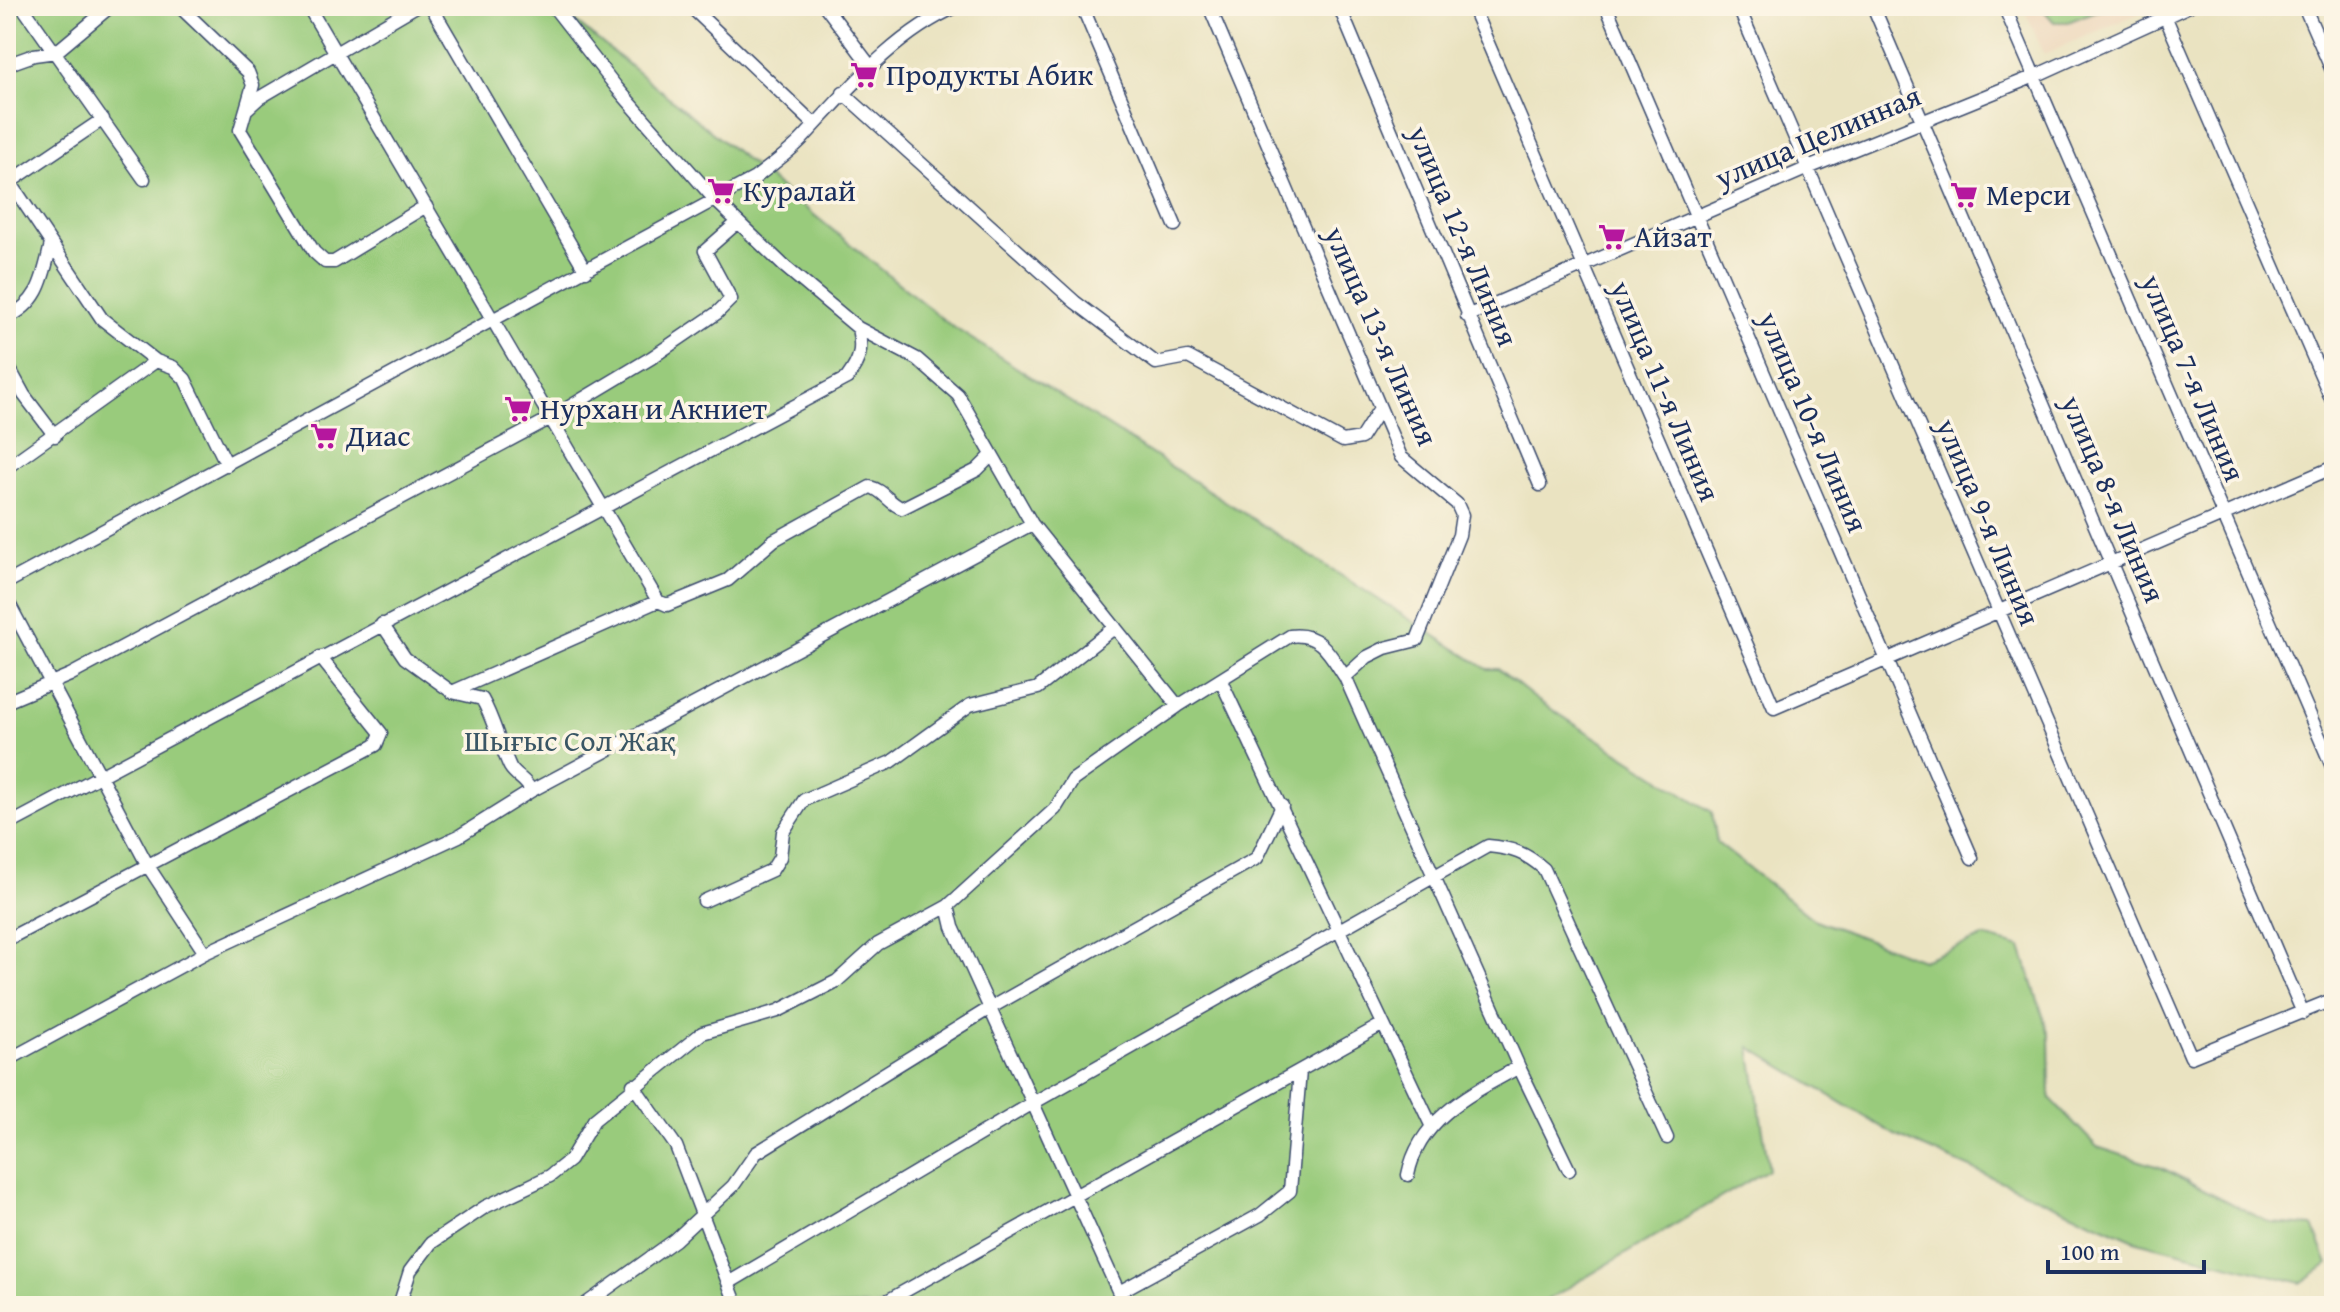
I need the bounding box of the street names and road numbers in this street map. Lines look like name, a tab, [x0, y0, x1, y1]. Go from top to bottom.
street label: улица Целинная	[1707, 73, 1927, 200]
street label: улица 12-я Линия	[1397, 118, 1530, 353]
street label: улица 13-я Линия	[1313, 218, 1450, 452]
street label: улица 7-я Линия	[2130, 266, 2257, 488]
street label: улица 11-я Линия	[1599, 273, 1732, 508]
street label: улица 10-я Линия	[1747, 304, 1880, 539]
street label: улица 8-я Линия	[2050, 387, 2177, 609]
street label: улица 9-я Линия	[1925, 410, 2052, 632]

